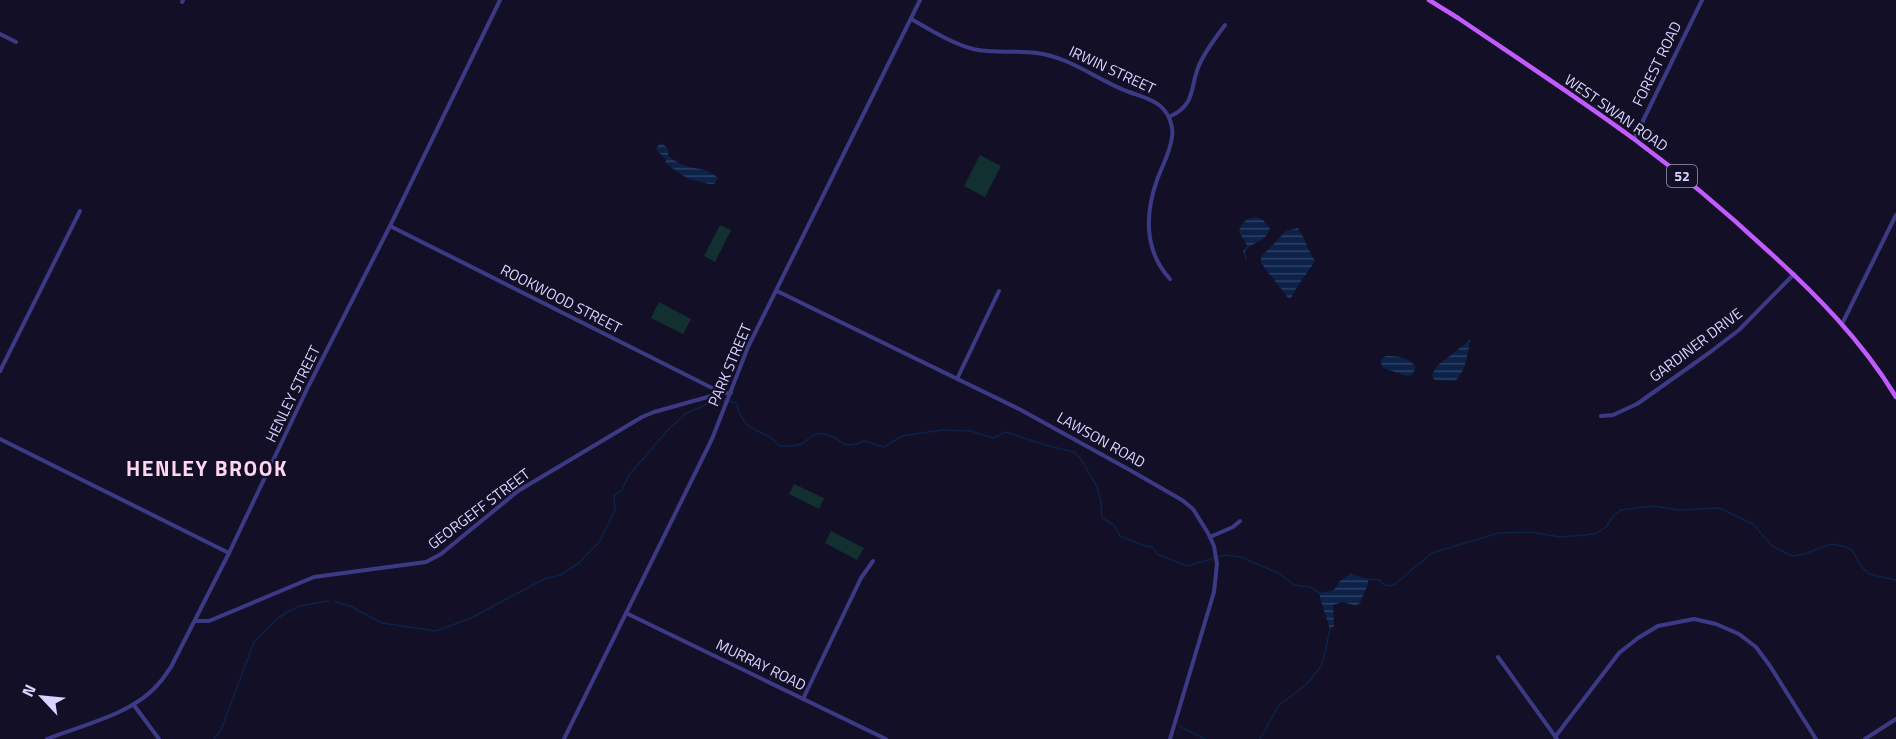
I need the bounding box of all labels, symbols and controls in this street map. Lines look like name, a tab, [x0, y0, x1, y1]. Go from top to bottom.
street label: FOREST ROAD	[1626, 17, 1687, 110]
street label: IRWIN STREET	[1065, 39, 1159, 100]
street label: WEST SWAN ROAD	[1560, 68, 1673, 157]
road number: 52	[1667, 165, 1697, 187]
street label: ROOKWOOD STREET	[497, 258, 626, 339]
street label: GARDINER DRIVE	[1644, 302, 1747, 387]
street label: PARK STREET	[702, 320, 757, 410]
street label: HENLEY STREET	[259, 341, 326, 446]
street label: LAWSON ROAD	[1053, 406, 1150, 473]
district label: HENLEY BROOK	[126, 452, 288, 484]
street label: GEORGEFF STREET	[423, 462, 535, 555]
street label: MURRAY ROAD	[712, 633, 810, 696]
north arrow	[12, 667, 72, 727]
text: N	[15, 680, 42, 701]

